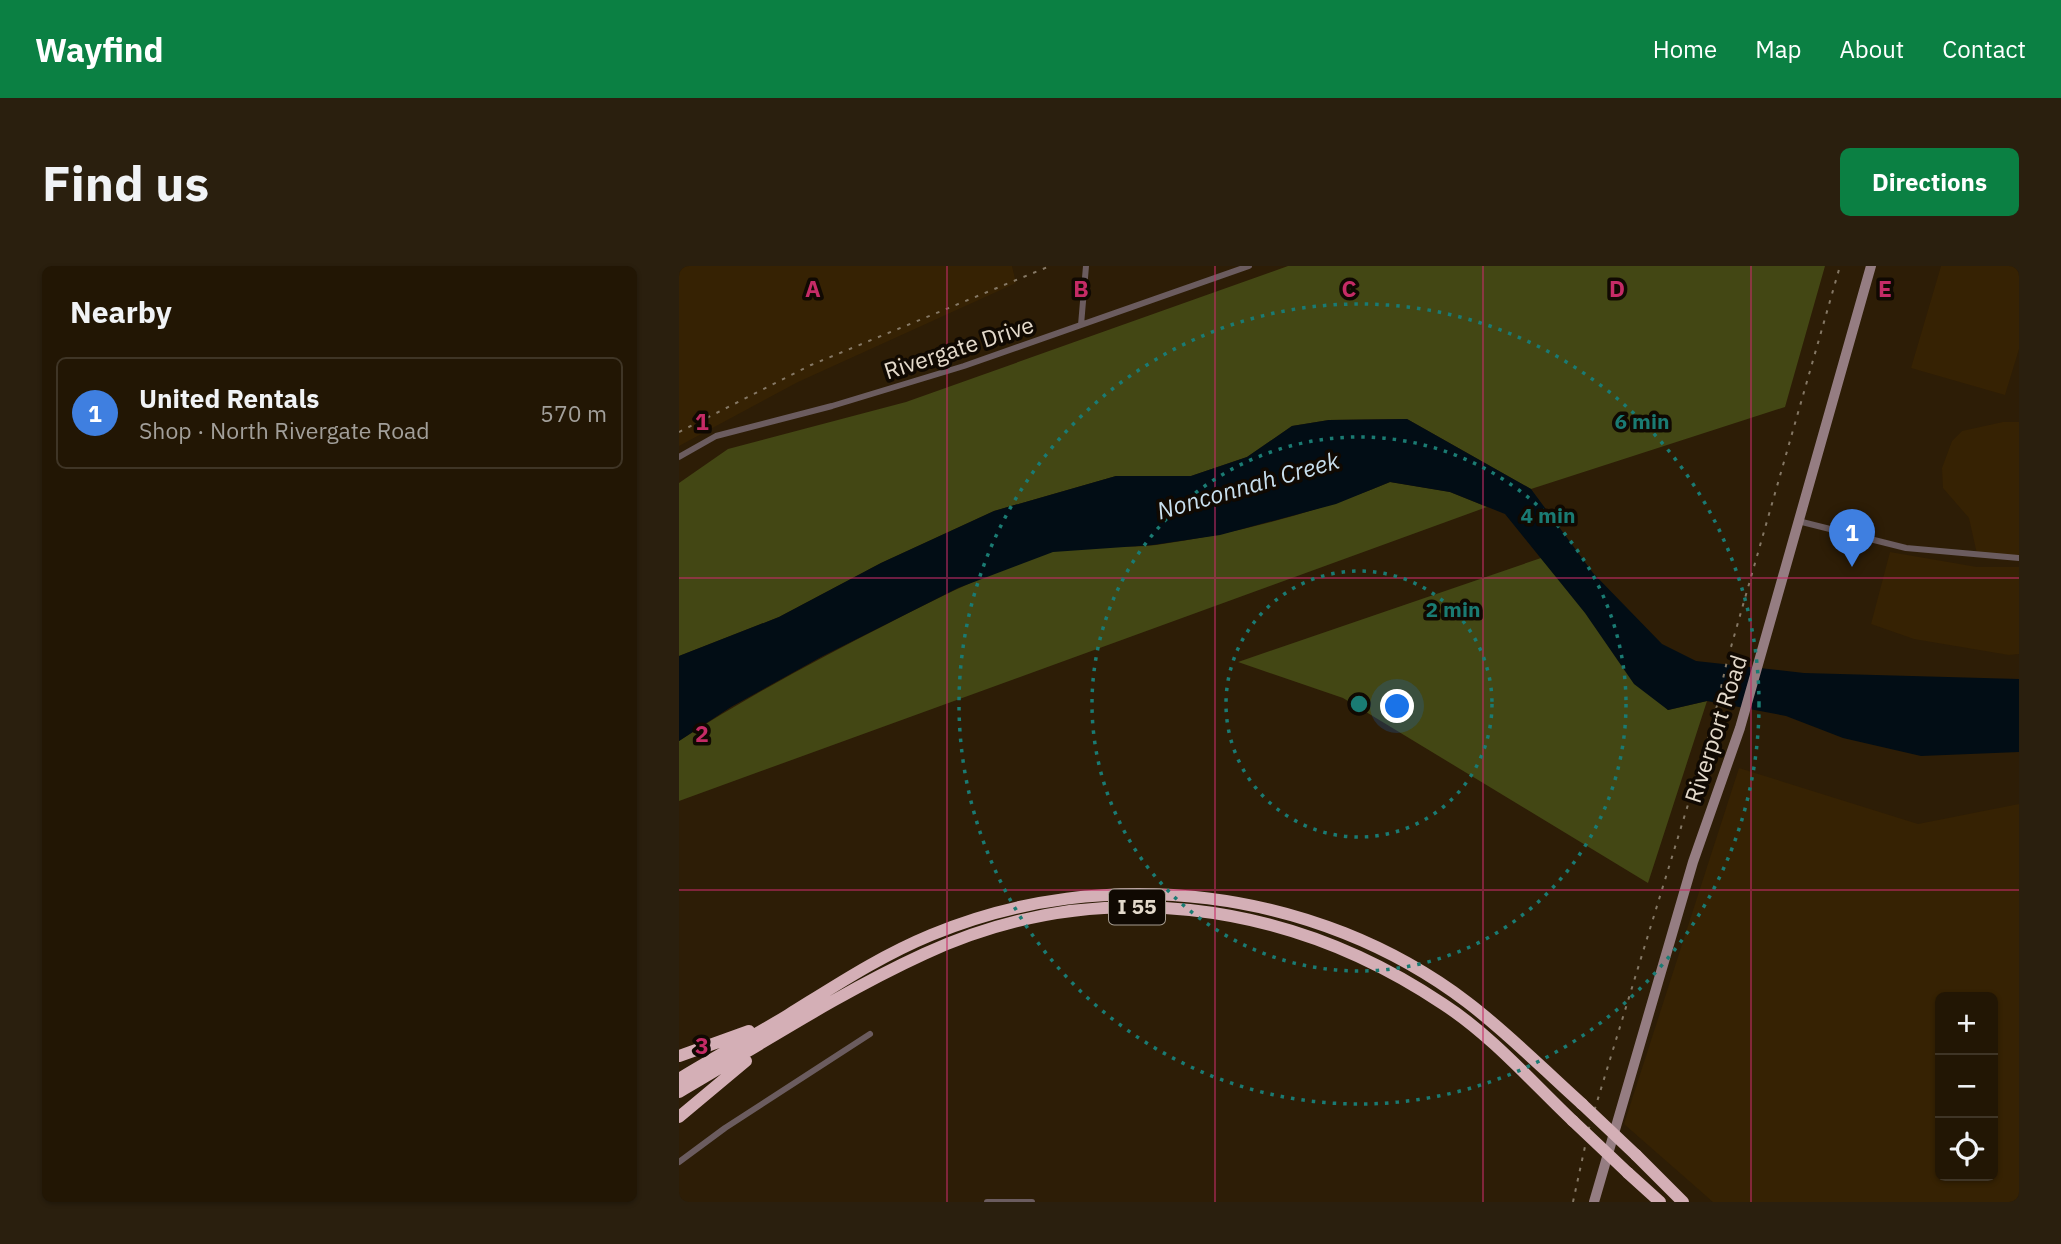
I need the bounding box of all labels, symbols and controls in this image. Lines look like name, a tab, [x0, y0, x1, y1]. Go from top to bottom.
text: Wayfind	[35, 28, 164, 71]
text: Home	[1653, 33, 1717, 65]
text: Map	[1755, 33, 1801, 65]
text: About	[1839, 33, 1904, 65]
text: Contact	[1942, 33, 2026, 65]
button: Directions	[1840, 148, 2019, 216]
text: Find us	[42, 151, 209, 214]
text: A	[805, 273, 821, 303]
text: B	[1073, 273, 1089, 303]
text: C	[1342, 273, 1357, 303]
text: D	[1609, 273, 1625, 303]
text: E	[1878, 273, 1892, 303]
text: Nearby	[70, 292, 172, 331]
street label: Rivergate Drive	[880, 309, 1037, 385]
text: United Rentals	[139, 381, 319, 415]
text: 1	[88, 398, 102, 428]
text: 570 m	[540, 398, 607, 428]
text: 1	[695, 406, 709, 436]
text: 6 min	[1615, 407, 1669, 435]
text: Shop · North Rivergate Road	[139, 415, 430, 445]
water label: Nonconnah Creek	[1153, 444, 1343, 526]
text: 4 min	[1521, 501, 1575, 529]
pin: 1	[1829, 509, 1875, 567]
text: 2 min	[1426, 595, 1480, 623]
street label: Riverport Road	[1677, 651, 1753, 806]
your location	[1380, 689, 1414, 723]
centre of rings	[1347, 692, 1371, 716]
text: 2	[695, 718, 709, 748]
road number: I 55	[1109, 890, 1165, 924]
map controls	[1935, 992, 1998, 1181]
button: +	[1935, 992, 1998, 1055]
text: 3	[695, 1030, 709, 1060]
button: −	[1935, 1055, 1998, 1118]
button: locate	[1935, 1118, 1998, 1181]

